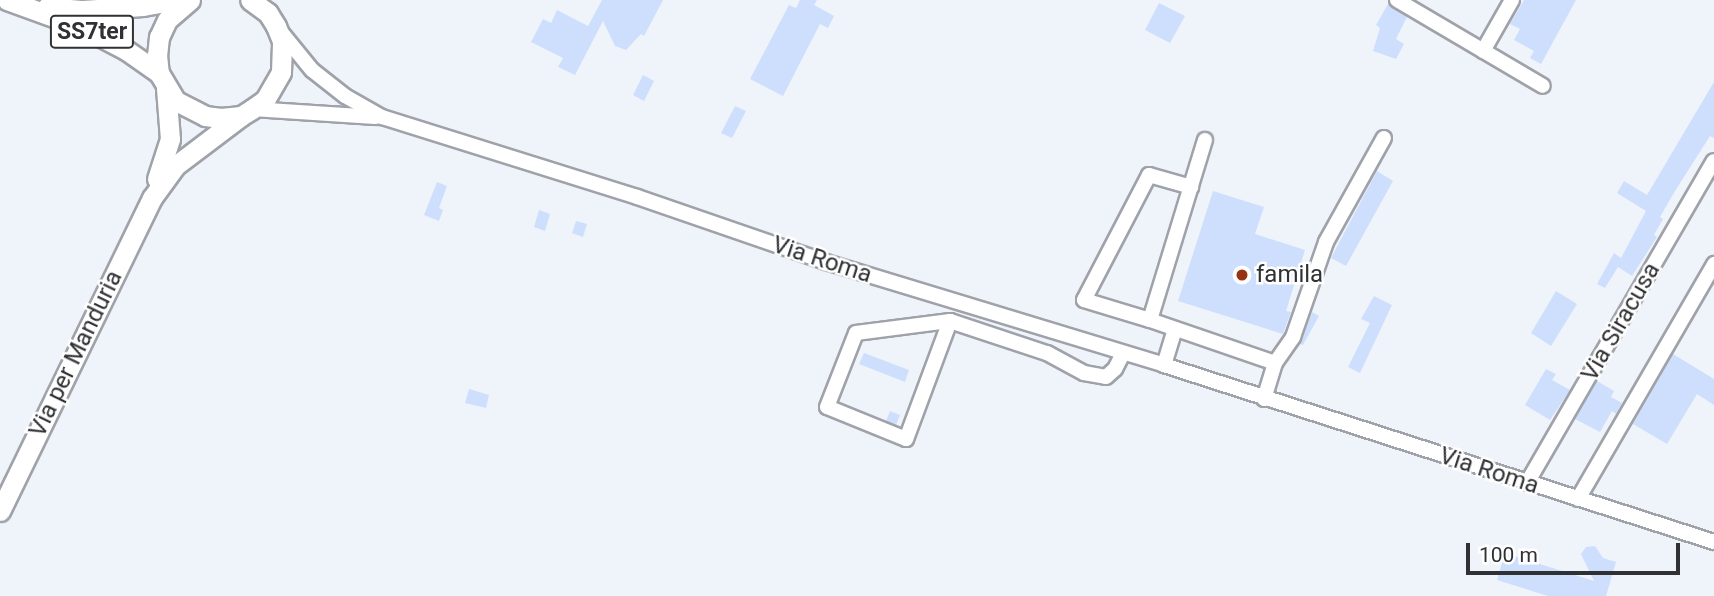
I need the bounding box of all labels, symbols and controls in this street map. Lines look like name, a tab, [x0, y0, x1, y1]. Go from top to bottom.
road number: SS7ter	[48, 12, 136, 52]
street label: Via Roma	[769, 230, 875, 290]
street label: Via Siracusa	[1575, 258, 1667, 386]
place label: famila	[1256, 261, 1323, 289]
street label: Via per Manduria	[23, 266, 129, 442]
marker: famila	[1234, 267, 1250, 283]
street label: Via Roma	[1436, 441, 1542, 501]
scale bar	[1469, 530, 1682, 574]
text: 100 m	[1479, 543, 1538, 567]

